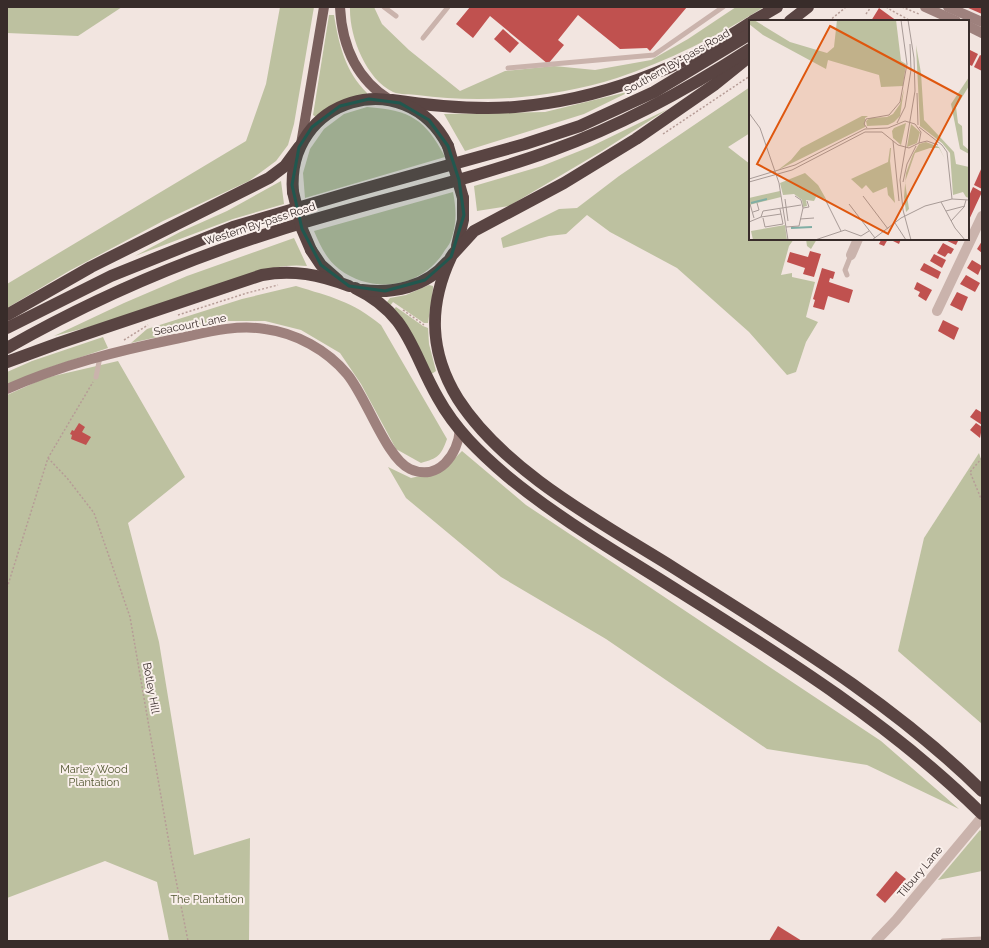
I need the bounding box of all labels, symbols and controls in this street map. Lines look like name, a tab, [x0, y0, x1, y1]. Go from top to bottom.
inset map	[749, 20, 969, 240]
street label: Southern By-pass Road	[622, 26, 732, 98]
street label: Western By-pass Road	[203, 200, 317, 248]
street label: Seacourt Lane	[153, 311, 228, 338]
street label: Botley Hill	[140, 661, 162, 715]
park label: Marley Wood Plantation	[60, 763, 128, 789]
street label: Tilbury Lane	[895, 843, 946, 900]
park label: The Plantation	[170, 893, 244, 906]

